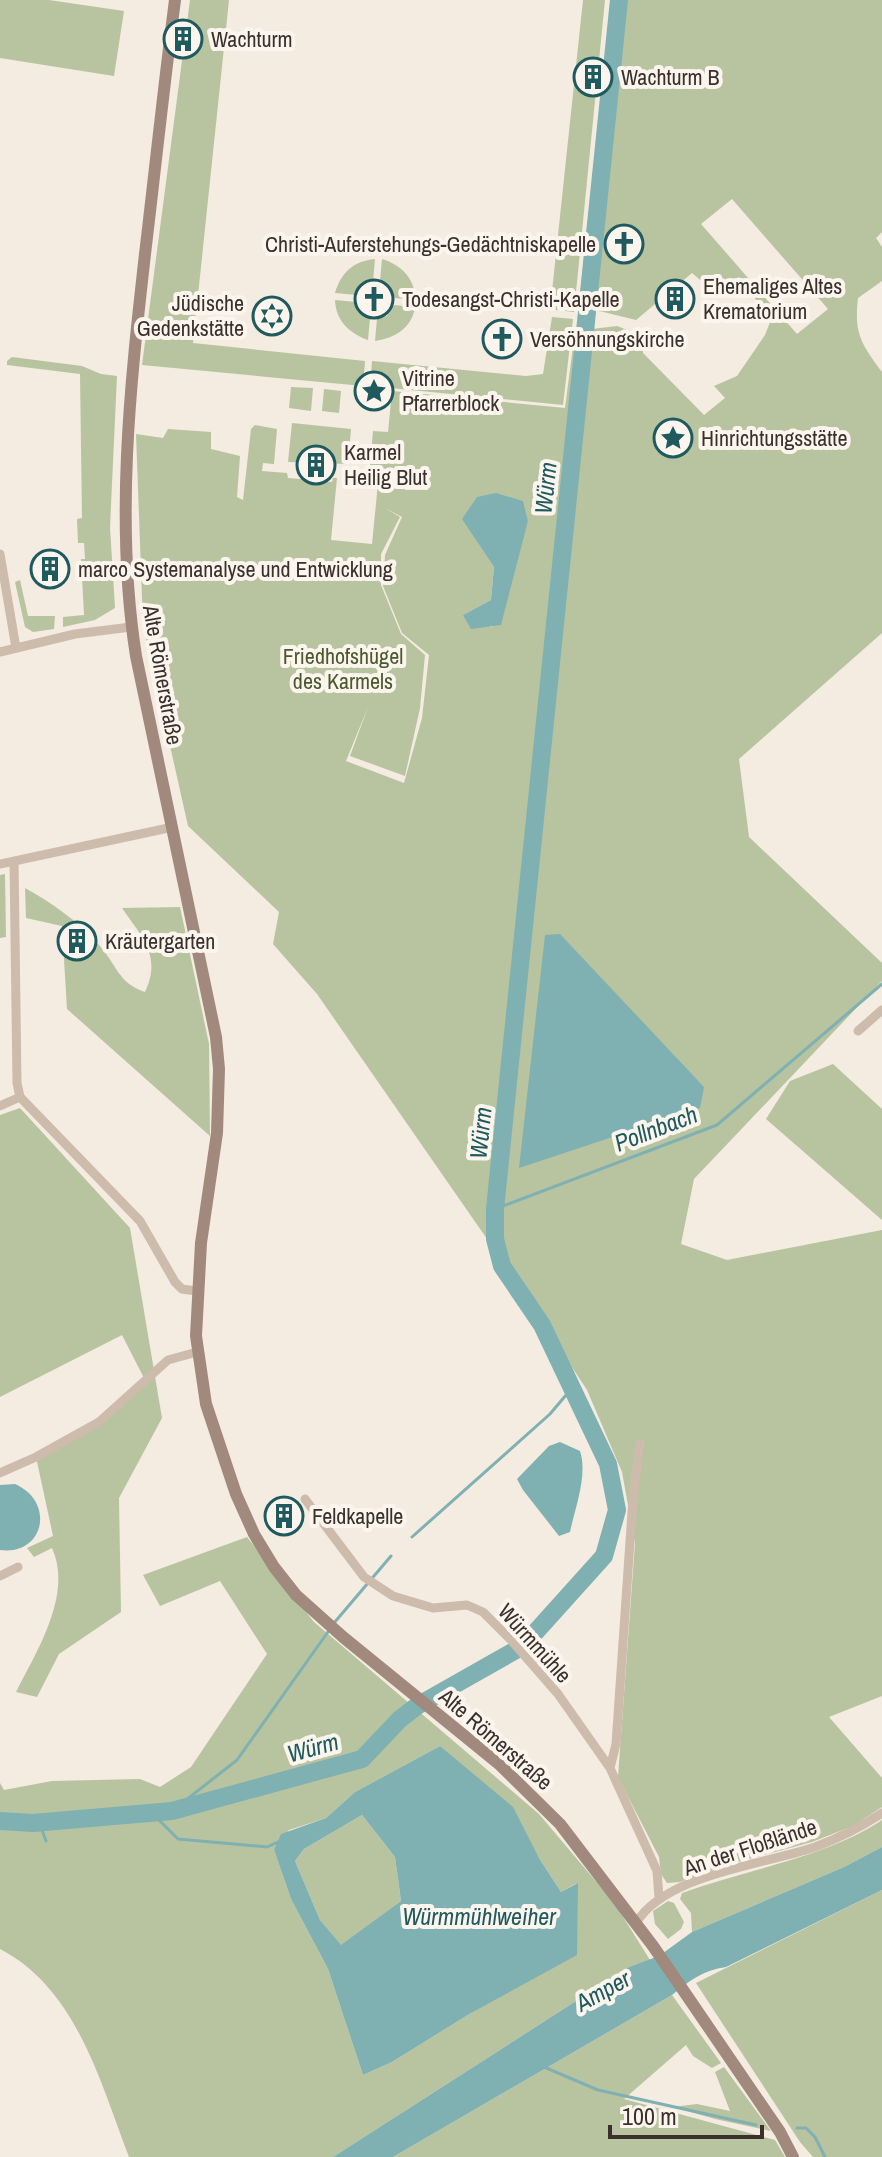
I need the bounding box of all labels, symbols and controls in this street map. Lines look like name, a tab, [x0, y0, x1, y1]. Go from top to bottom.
building icon: Wachturm	[162, 18, 204, 60]
place label: Wachturm	[211, 24, 293, 54]
building icon: Wachturm B	[572, 56, 614, 98]
place label: Wachturm B	[621, 62, 720, 92]
church icon: Christi-Auferstehungs-Gedächtniskapelle	[603, 223, 645, 265]
place label: Christi-Auferstehungs-Gedächtniskapelle	[265, 229, 596, 259]
place label: Ehemaliges Altes Krematorium	[703, 271, 842, 326]
church icon: Todesangst-Christi-Kapelle	[353, 278, 395, 320]
building icon: Ehemaliges Altes Krematorium	[654, 278, 696, 320]
place label: Todesangst-Christi-Kapelle	[402, 284, 620, 314]
place label: Jüdische Gedenkstätte	[137, 288, 244, 343]
synagogue icon: Jüdische Gedenkstätte	[251, 295, 293, 337]
church icon: Versöhnungskirche	[481, 318, 523, 360]
place label: Versöhnungskirche	[530, 324, 684, 354]
place label: Vitrine Pfarrerblock	[402, 363, 500, 418]
place icon: Vitrine Pfarrerblock	[353, 370, 395, 412]
place icon: Hinrichtungsstätte	[652, 417, 694, 459]
place label: Hinrichtungsstätte	[701, 423, 847, 453]
place label: Karmel Heilig Blut	[344, 437, 427, 492]
building icon: Karmel Heilig Blut	[295, 444, 337, 486]
water label: Würm	[526, 460, 564, 515]
building icon: marco Systemanalyse und Entwicklung	[29, 548, 71, 590]
place label: marco Systemanalyse und Entwicklung	[78, 554, 393, 584]
street label: Alte Römerstraße	[136, 602, 190, 747]
park label: Friedhofshügel des Karmels	[283, 641, 403, 696]
building icon: Kräutergarten	[56, 920, 98, 962]
place label: Kräutergarten	[105, 926, 215, 956]
water label: Pollnbach	[610, 1098, 702, 1158]
water label: Würm	[461, 1105, 499, 1160]
building icon: Feldkapelle	[263, 1495, 305, 1537]
place label: Feldkapelle	[312, 1501, 403, 1531]
street label: Würmmühle	[491, 1597, 579, 1689]
street label: Alte Römerstraße	[432, 1681, 559, 1797]
water label: Würm	[283, 1725, 342, 1769]
street label: An der Floßlände	[679, 1811, 820, 1883]
water label: Würmmühlweiher	[402, 1900, 557, 1932]
water label: Amper	[569, 1961, 637, 2019]
scale bar	[610, 2089, 762, 2139]
text: 100 m	[622, 2100, 677, 2132]

